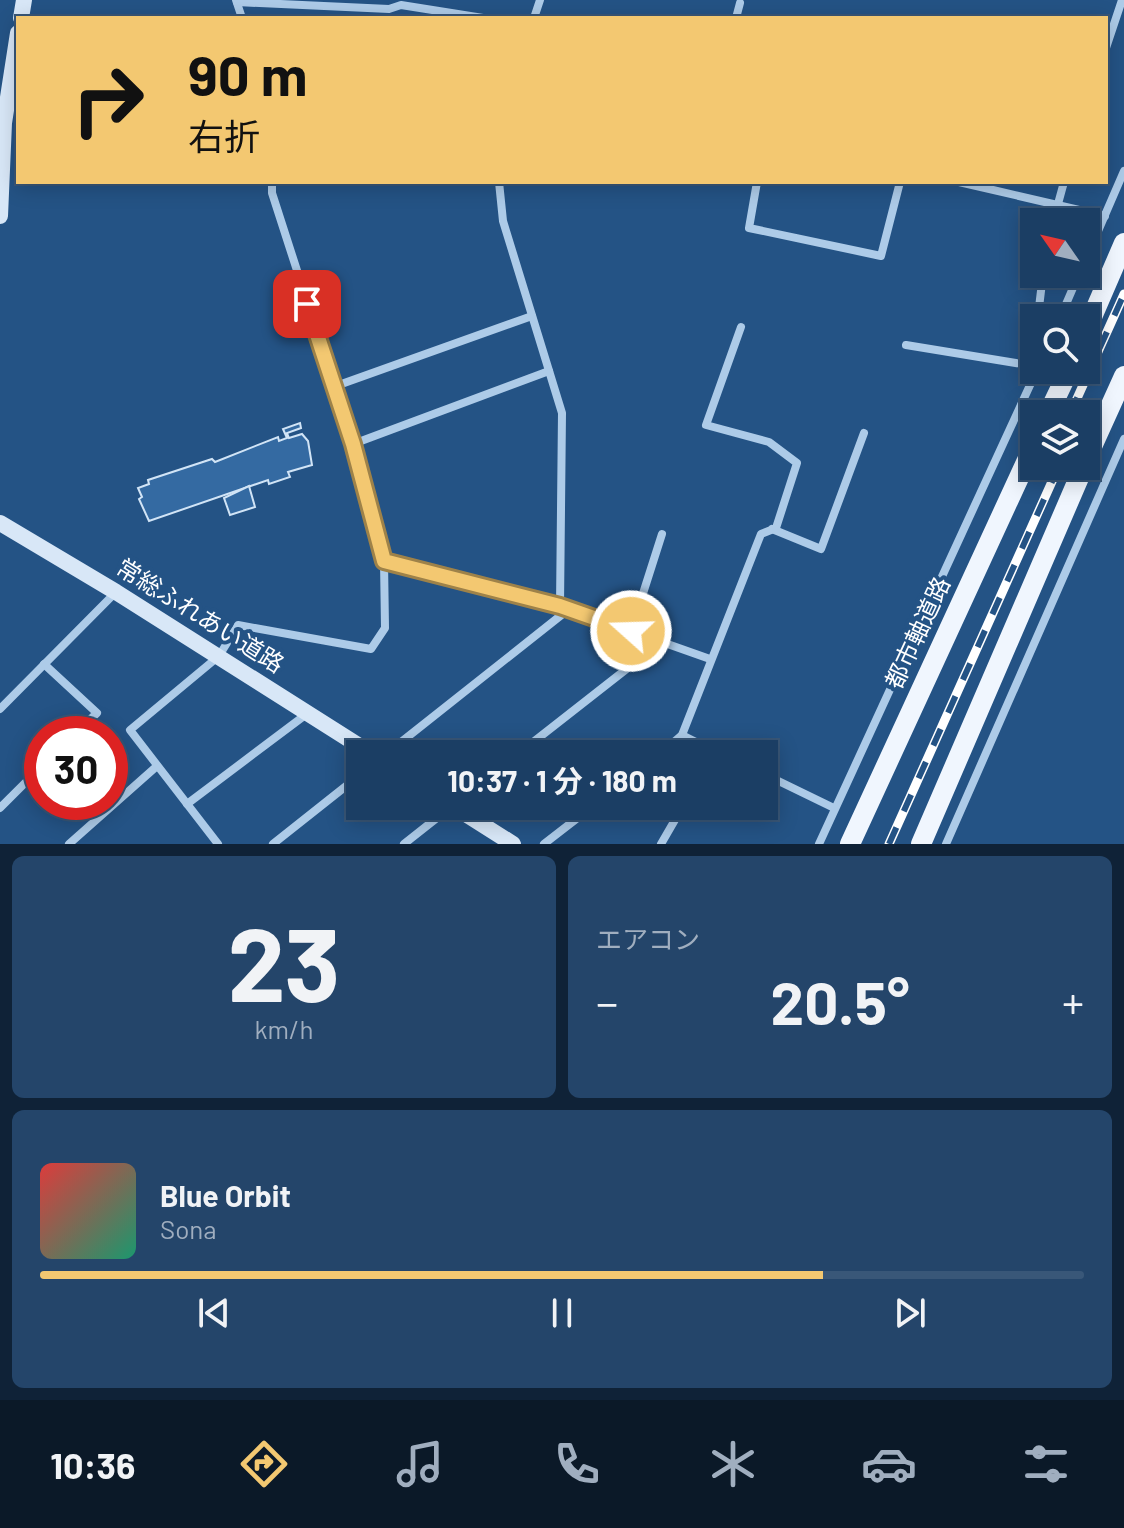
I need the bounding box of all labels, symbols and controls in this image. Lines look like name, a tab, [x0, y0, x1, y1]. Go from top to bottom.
text: 90 m	[188, 40, 308, 107]
icon: right	[56, 48, 160, 152]
text: 右折	[188, 114, 260, 157]
north arrow	[1020, 208, 1100, 288]
map controls	[1020, 208, 1100, 480]
pin	[273, 270, 341, 338]
icon: arrive	[285, 282, 329, 326]
button: search	[1020, 304, 1100, 384]
button: layers	[1020, 400, 1100, 480]
street label: 常総ふれあい道路	[112, 552, 290, 678]
street label: 都市軸道路	[878, 572, 955, 693]
position arrow	[589, 589, 673, 673]
speed limit sign: 30	[24, 716, 128, 820]
text: 10:37 · 1 分 · 180 m	[447, 762, 677, 798]
text: 23	[228, 898, 340, 1023]
text: エアコン	[596, 923, 700, 954]
text: 20.5°	[771, 965, 909, 1037]
text: −	[596, 975, 618, 1028]
text: +	[1062, 975, 1084, 1028]
text: km/h	[255, 1013, 313, 1044]
text: Blue Orbit	[160, 1177, 291, 1213]
text: Sona	[160, 1213, 217, 1244]
icon: previous	[192, 1291, 236, 1335]
icon: pause	[540, 1291, 584, 1335]
icon: next	[888, 1291, 932, 1335]
icon: directions	[236, 1436, 292, 1492]
icon: music	[392, 1436, 448, 1492]
icon: phone	[549, 1436, 605, 1492]
icon: climate	[705, 1436, 761, 1492]
icon: car	[861, 1436, 917, 1492]
icon: filters	[1018, 1436, 1074, 1492]
text: 10:36	[50, 1443, 135, 1486]

